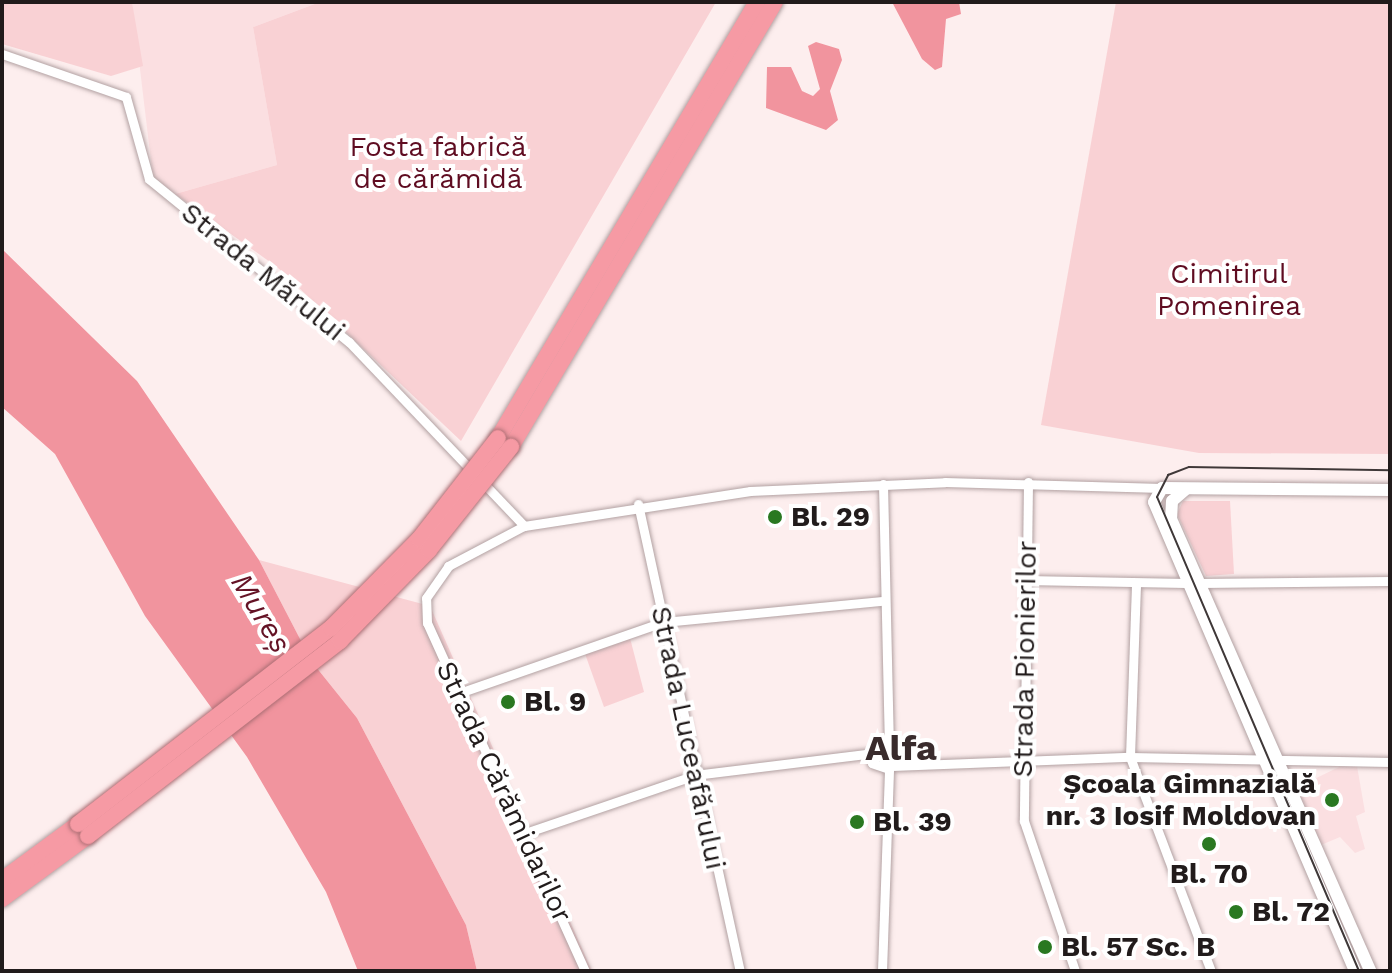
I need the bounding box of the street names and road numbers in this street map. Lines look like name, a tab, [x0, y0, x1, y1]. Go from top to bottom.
street label: Strada Mărului	[174, 196, 352, 348]
street label: Strada Pionierilor	[1006, 540, 1044, 778]
street label: Strada Luceafărului	[644, 603, 732, 873]
street label: Strada Cărămidarilor	[429, 656, 579, 928]

